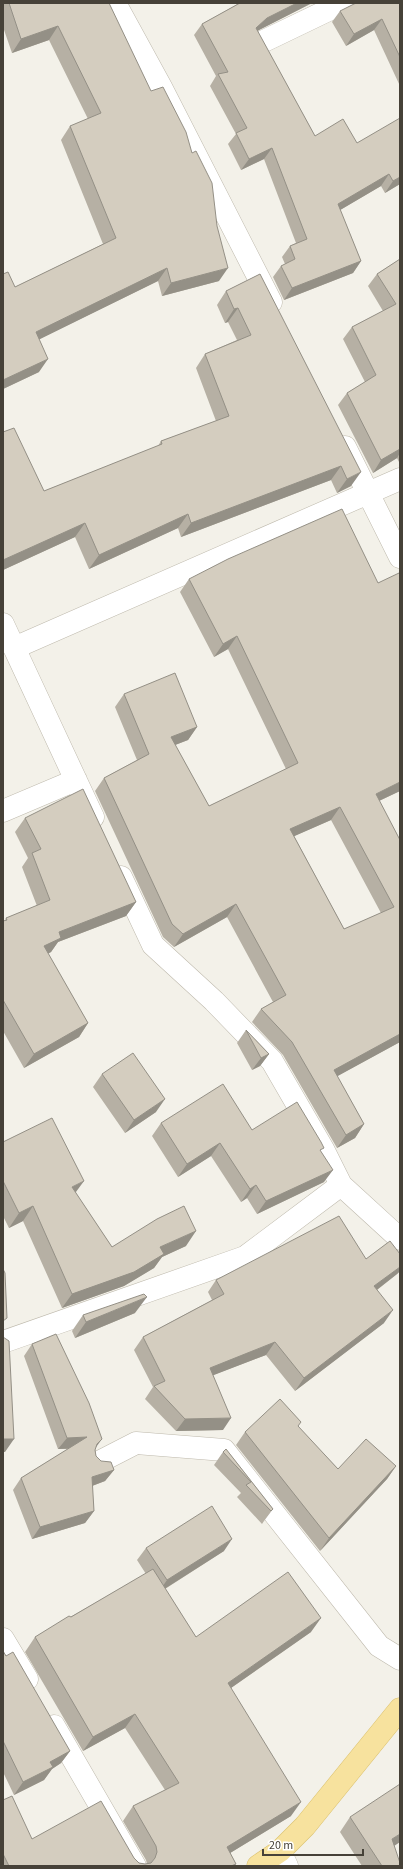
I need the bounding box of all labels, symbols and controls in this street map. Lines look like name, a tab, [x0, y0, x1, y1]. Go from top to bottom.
scale bar	[263, 1831, 363, 1857]
text: 20 m	[269, 1837, 293, 1854]

